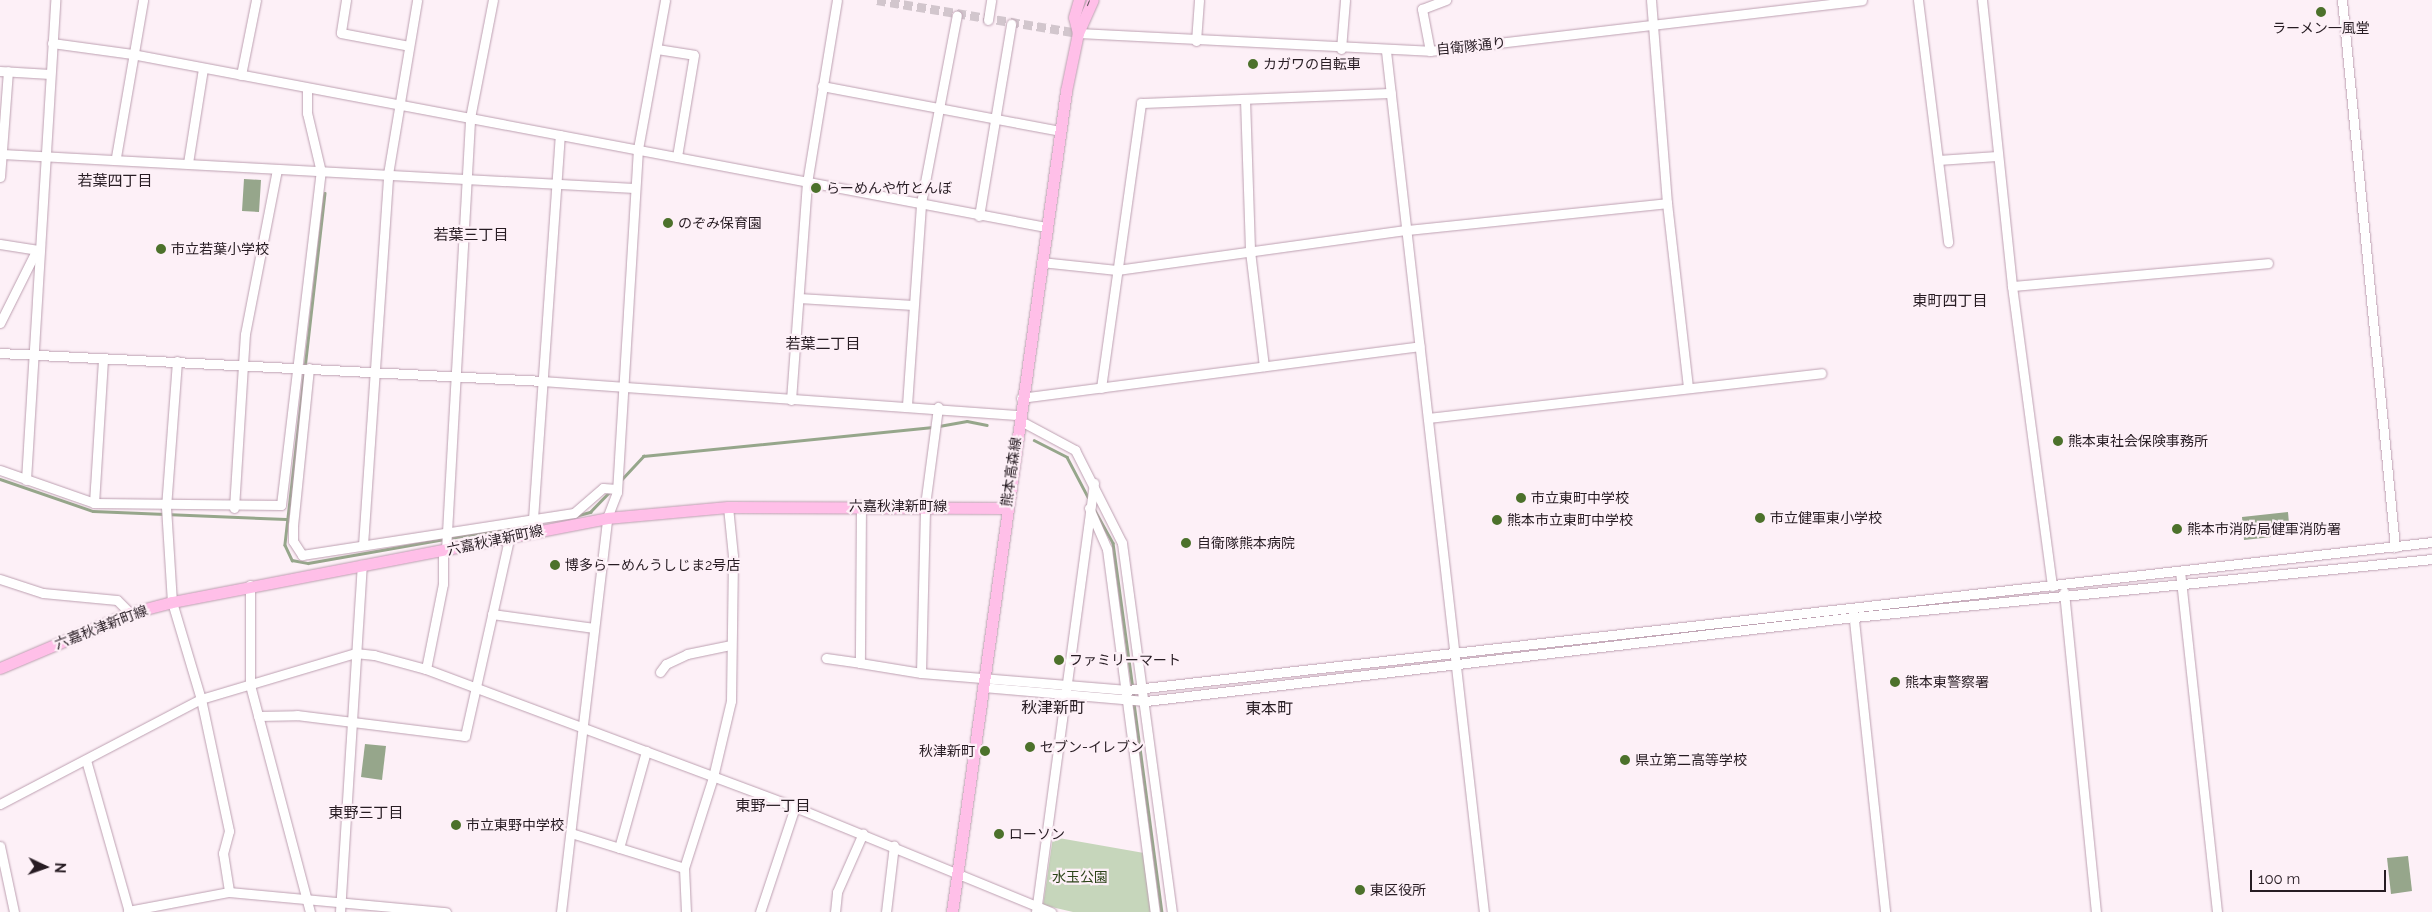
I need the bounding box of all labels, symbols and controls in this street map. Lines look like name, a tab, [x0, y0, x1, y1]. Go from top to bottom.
marker: ラーメン一風堂	[2315, 6, 2327, 18]
place label: ラーメン一風堂	[2272, 20, 2370, 36]
street label: 自衛隊通り	[1435, 34, 1507, 58]
place label: カガワの自転車	[1263, 56, 1361, 72]
marker: カガワの自転車	[1247, 58, 1259, 70]
district label: 若葉四丁目	[78, 173, 152, 191]
place label: らーめんや竹とんぼ	[826, 180, 952, 196]
marker: らーめんや竹とんぼ	[810, 182, 822, 194]
place label: のぞみ保育園	[678, 215, 762, 231]
marker: のぞみ保育園	[662, 217, 674, 229]
district label: 若葉三丁目	[434, 227, 508, 245]
place label: 市立若葉小学校	[171, 241, 269, 257]
marker: 市立若葉小学校	[155, 243, 167, 255]
district label: 東町四丁目	[1913, 293, 1987, 311]
district label: 若葉二丁目	[786, 336, 860, 354]
place label: 熊本東社会保険事務所	[2068, 433, 2208, 449]
marker: 熊本東社会保険事務所	[2052, 435, 2064, 447]
street label: 熊本高森線	[998, 436, 1024, 508]
place label: 市立東町中学校	[1531, 490, 1629, 506]
marker: 市立東町中学校	[1515, 492, 1527, 504]
street label: 六嘉秋津新町線	[849, 498, 947, 514]
place label: 市立健軍東小学校	[1770, 510, 1882, 526]
place label: 熊本市立東町中学校	[1507, 512, 1633, 528]
marker: 市立健軍東小学校	[1754, 512, 1766, 524]
marker: 熊本市立東町中学校	[1491, 514, 1503, 526]
place label: 熊本市消防局健軍消防署	[2187, 521, 2341, 537]
street label: 六嘉秋津新町線	[445, 522, 545, 558]
marker: 熊本市消防局健軍消防署	[2171, 523, 2183, 535]
place label: 自衛隊熊本病院	[1197, 535, 1295, 551]
marker: 自衛隊熊本病院	[1179, 536, 1193, 550]
place label: 博多らーめんうしじま2号店	[565, 557, 740, 573]
marker: 博多らーめんうしじま2号店	[549, 559, 561, 571]
street label: 六嘉秋津新町線	[52, 602, 150, 652]
place label: ファミリーマート	[1069, 652, 1181, 668]
marker: ファミリーマート	[1053, 654, 1065, 666]
place label: 熊本東警察署	[1905, 674, 1989, 690]
marker: 熊本東警察署	[1889, 676, 1901, 688]
district label: 秋津新町	[1021, 698, 1085, 718]
district label: 東本町	[1245, 699, 1293, 719]
place label: セブン-イレブン	[1040, 739, 1144, 755]
marker: セブン-イレブン	[1024, 741, 1036, 753]
place label: 秋津新町	[919, 743, 975, 759]
marker: 秋津新町	[979, 745, 991, 757]
place label: 県立第二高等学校	[1635, 752, 1747, 768]
marker: 県立第二高等学校	[1619, 754, 1631, 766]
district label: 東野一丁目	[736, 798, 810, 816]
district label: 東野三丁目	[329, 805, 403, 823]
place label: 市立東野中学校	[466, 817, 564, 833]
marker: 市立東野中学校	[450, 819, 462, 831]
place label: ローソン	[1009, 826, 1065, 842]
marker: ローソン	[993, 828, 1005, 840]
north arrow	[20, 842, 70, 892]
scale bar	[2252, 860, 2388, 892]
text: N	[52, 862, 68, 874]
park label: 水玉公園	[1052, 869, 1108, 885]
text: 100 m	[2258, 870, 2300, 888]
place label: 東区役所	[1370, 882, 1426, 898]
marker: 東区役所	[1354, 884, 1366, 896]

